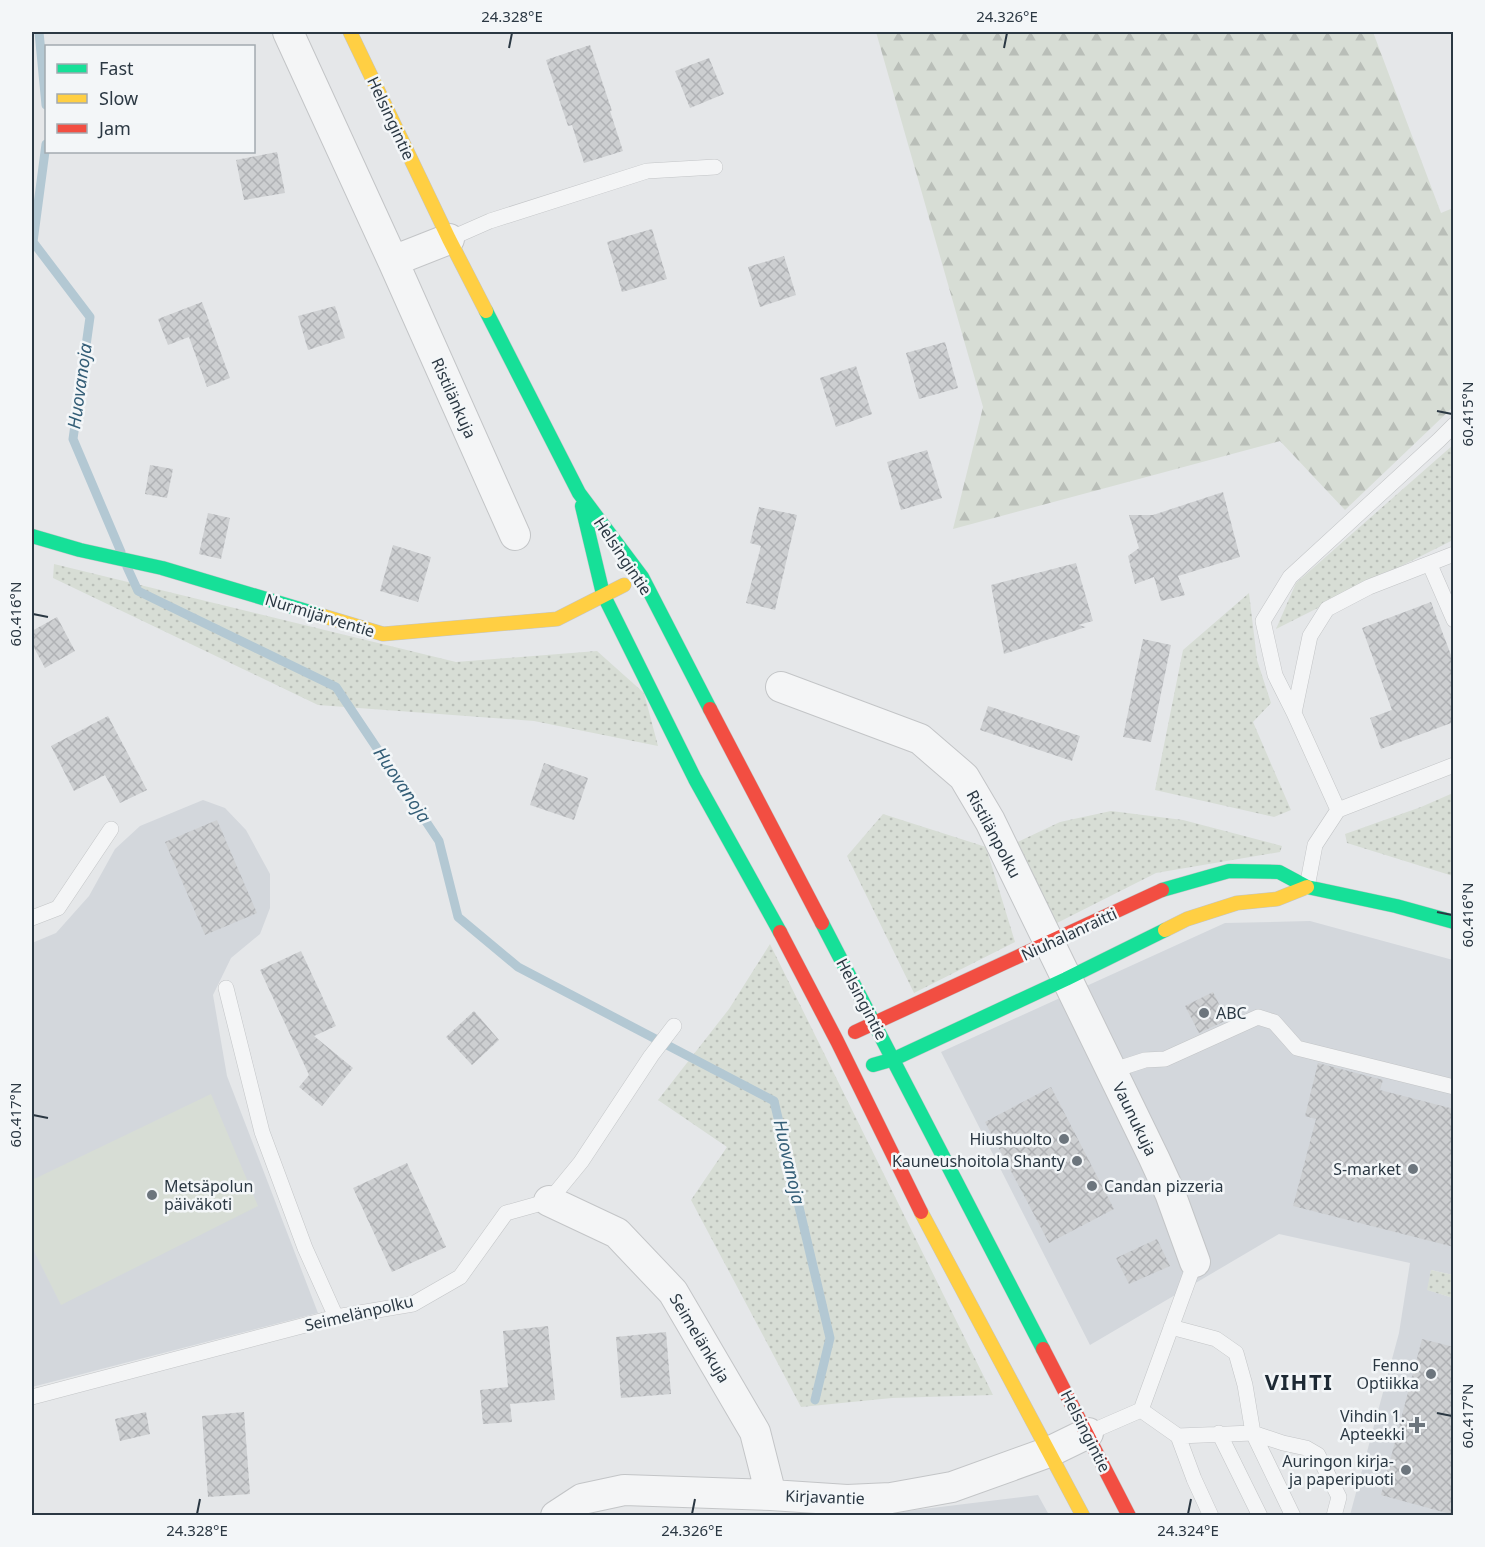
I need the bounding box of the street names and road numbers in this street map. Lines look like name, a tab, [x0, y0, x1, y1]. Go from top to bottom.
street label: Helsingintie	[362, 73, 420, 163]
street label: Ristilänkuja	[426, 354, 482, 442]
street label: Helsingintie	[589, 513, 657, 599]
street label: Nurmijärventie	[263, 588, 377, 642]
street label: Ristilänpolku	[962, 786, 1026, 882]
street label: Niuhalanraitti	[1018, 902, 1120, 966]
street label: Helsingintie	[831, 954, 893, 1044]
street label: Vaunukuja	[1108, 1078, 1162, 1160]
street label: Seimelänkuja	[665, 1289, 735, 1387]
street label: Seimelänpolku	[302, 1290, 416, 1336]
street label: Helsingintie	[1056, 1386, 1116, 1476]
street label: Kirjavantie	[785, 1485, 865, 1509]

